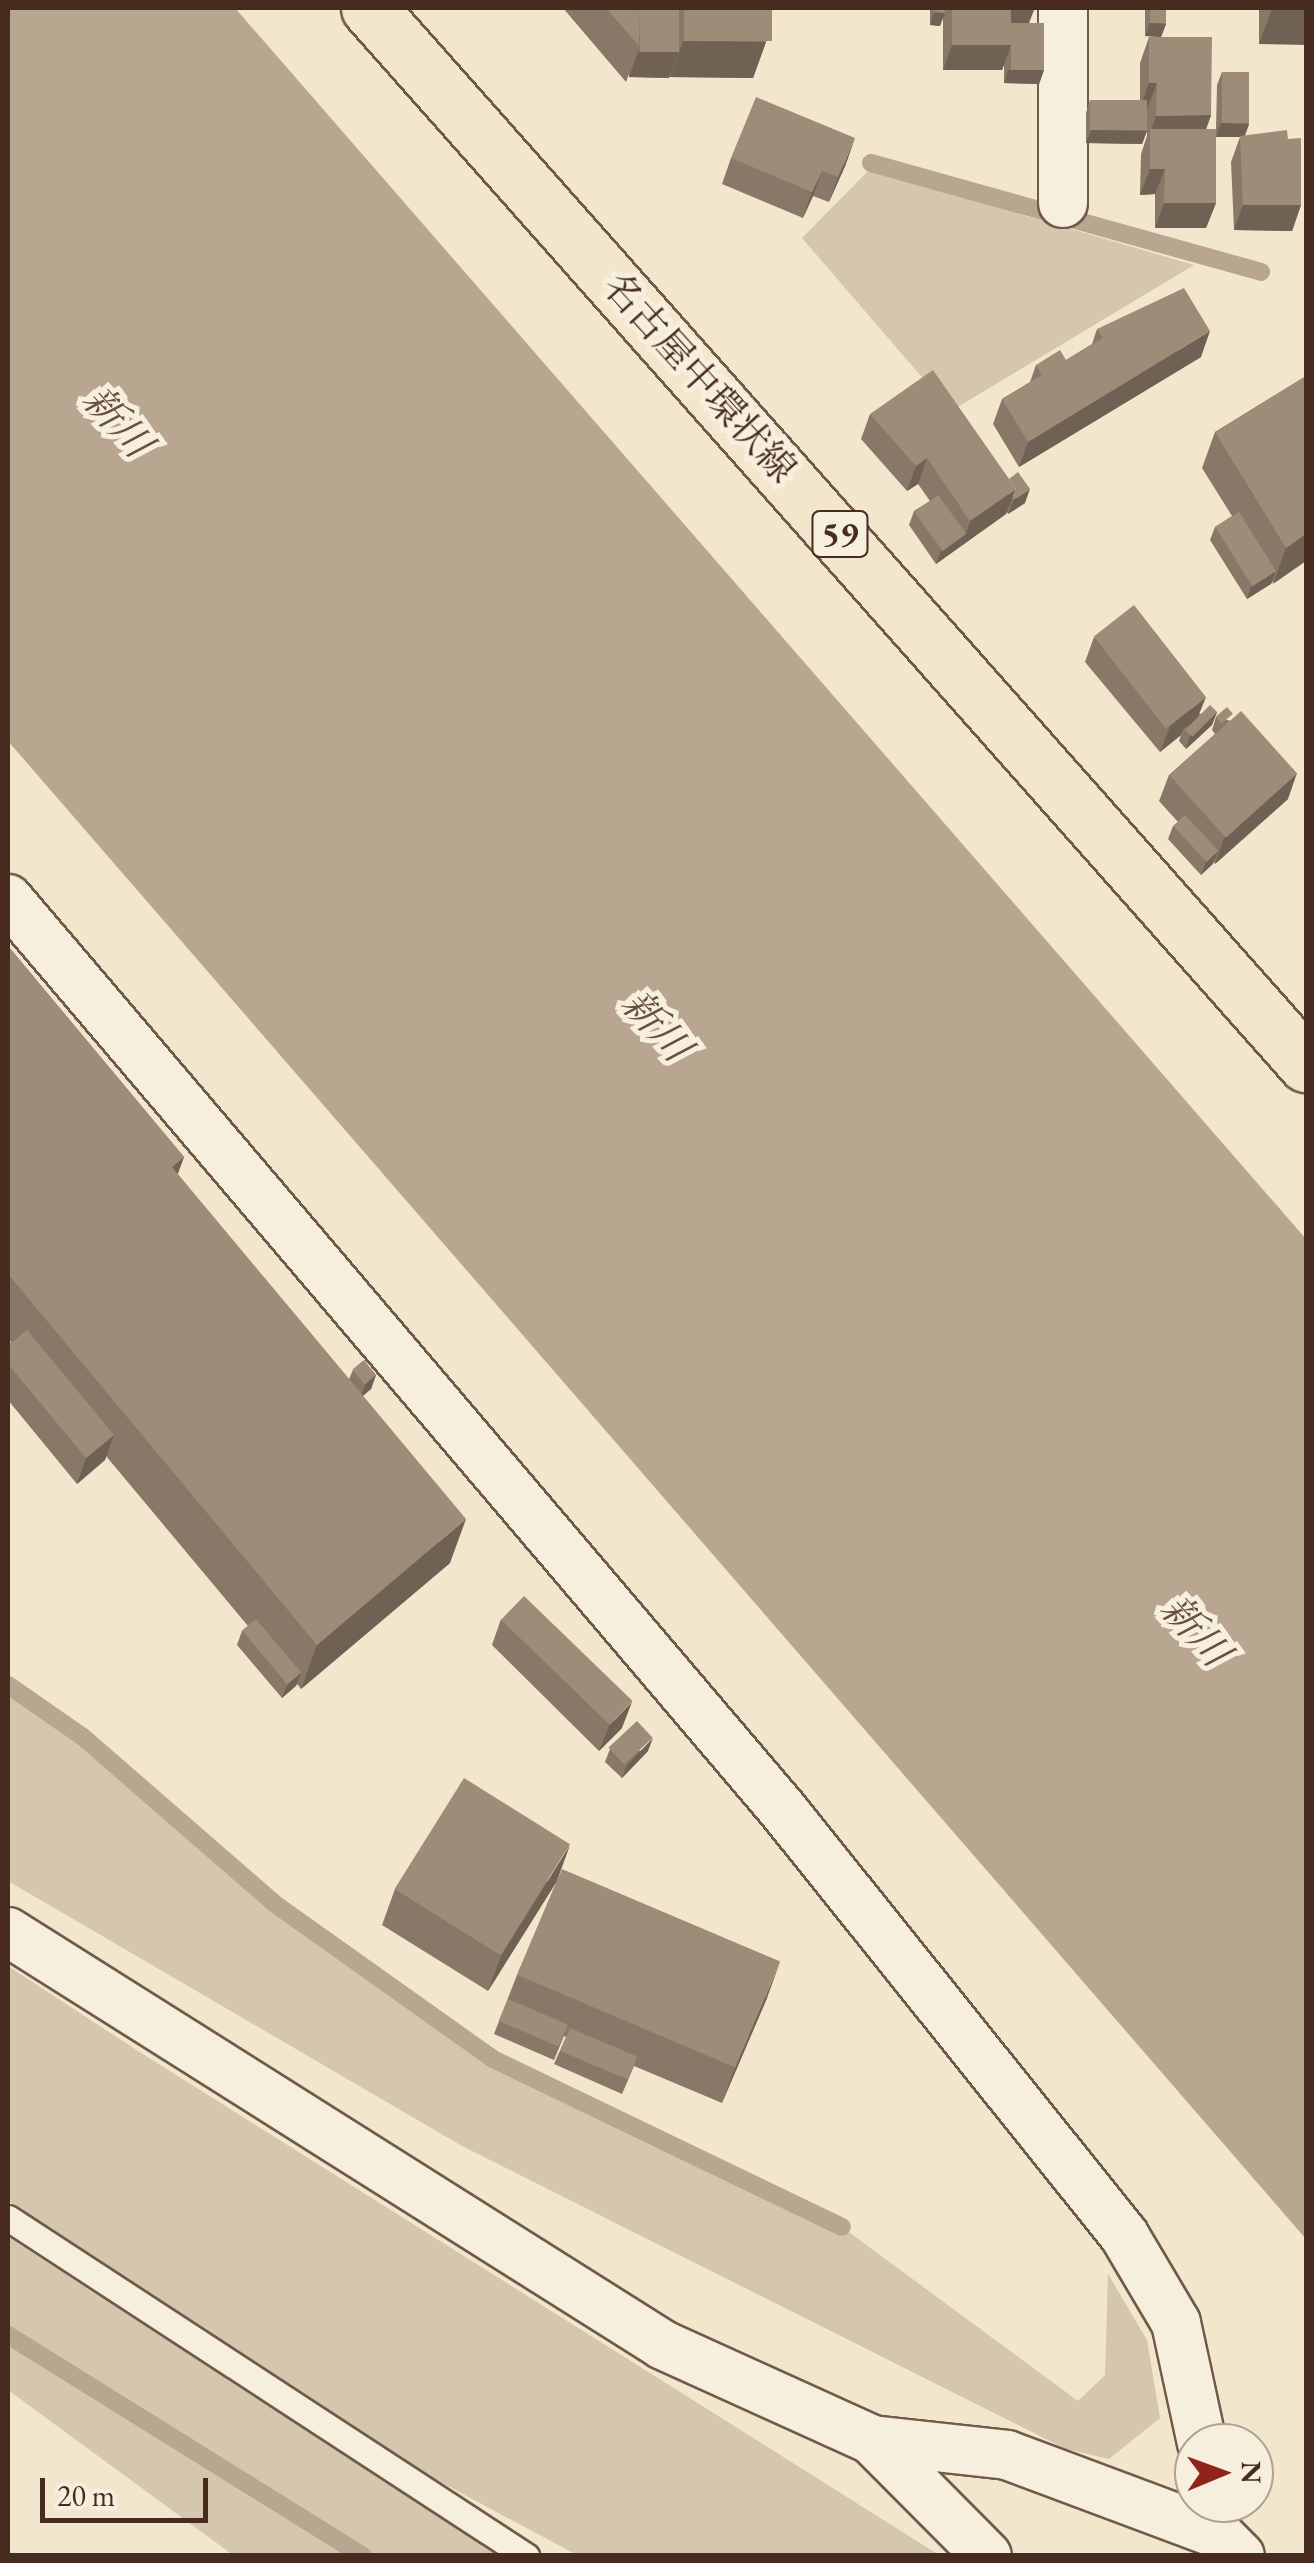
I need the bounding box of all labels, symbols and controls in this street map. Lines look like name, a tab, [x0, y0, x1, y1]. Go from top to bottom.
street label: 名古屋中環状線	[594, 263, 806, 491]
water label: 新川	[73, 375, 163, 467]
road number: 59	[810, 504, 870, 564]
water label: 新川	[612, 979, 702, 1071]
water label: 新川	[1151, 1584, 1241, 1676]
north arrow	[1174, 2423, 1274, 2523]
scale bar	[45, 2458, 212, 2520]
text: N	[1234, 2461, 1270, 2484]
text: 20 m	[57, 2476, 115, 2515]

